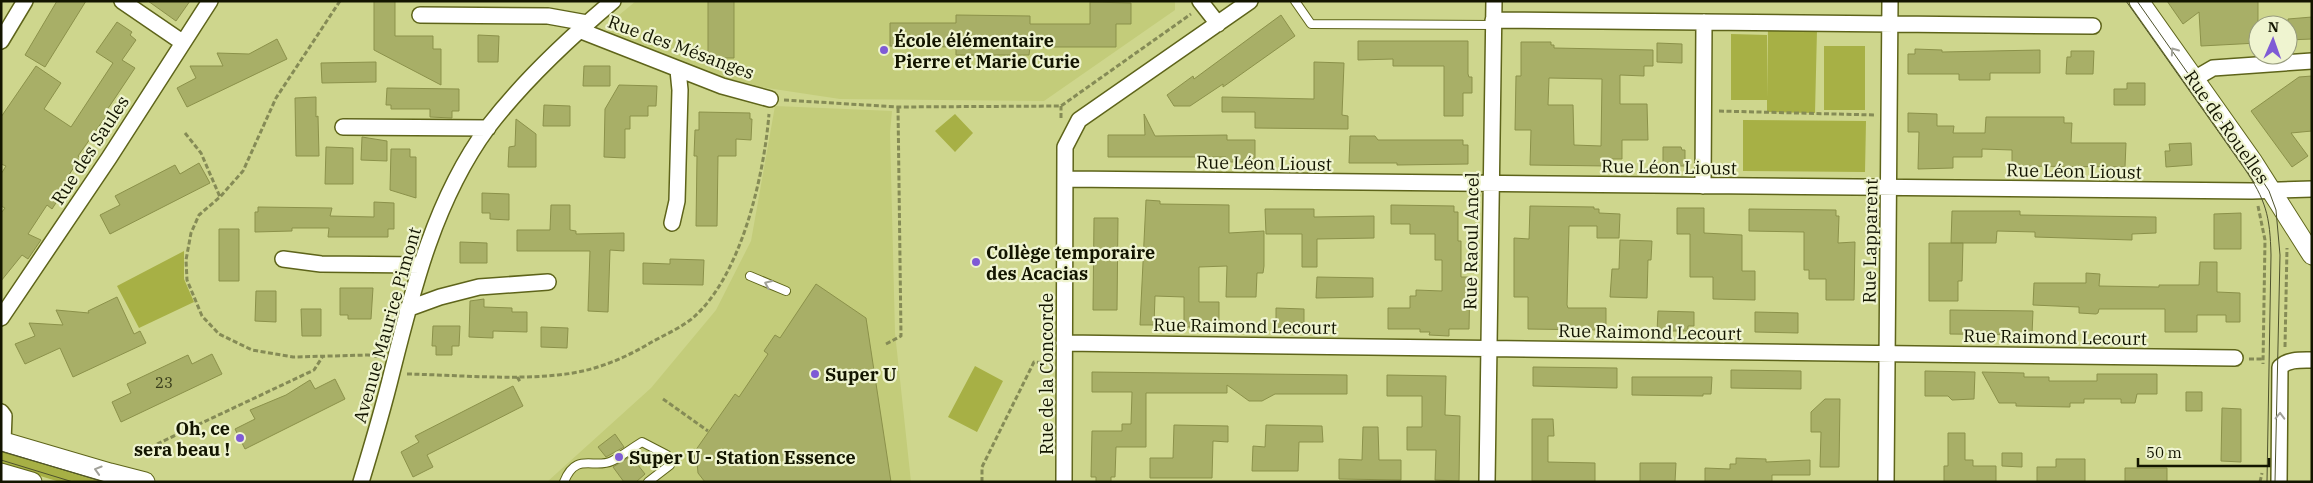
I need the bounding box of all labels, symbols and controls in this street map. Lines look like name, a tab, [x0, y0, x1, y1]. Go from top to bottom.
street label: Rue des Mésanges	[605, 10, 757, 84]
north arrow	[2248, 15, 2298, 65]
text: N	[2268, 18, 2279, 36]
place label: École élémentaire Pierre et Marie Curie	[894, 28, 1080, 73]
marker: École élémentaire Pierre et Marie Curie	[878, 44, 890, 56]
one-way arrow	[2171, 47, 2180, 57]
street label: Rue de Rouelles	[2179, 66, 2275, 188]
street label: Rue des Saules	[46, 91, 134, 209]
street label: Rue Léon Lioust	[1196, 150, 1332, 176]
street label: Rue Léon Lioust	[1601, 154, 1737, 180]
street label: Rue Léon Lioust	[2006, 158, 2142, 184]
street label: Rue Raoul Ancel	[1458, 172, 1484, 310]
street label: Rue Lapparent	[1857, 178, 1883, 304]
street label: Avenue Maurice Pimont	[348, 224, 426, 426]
place label: Collège temporaire des Acacias	[986, 241, 1155, 285]
marker: Collège temporaire des Acacias	[970, 256, 982, 268]
one-way arrow	[764, 279, 773, 290]
street label: Rue de la Concorde	[1035, 293, 1058, 455]
street label: Rue Raimond Lecourt	[1153, 313, 1337, 339]
street label: Rue Raimond Lecourt	[1558, 319, 1742, 345]
street label: Rue Raimond Lecourt	[1963, 324, 2147, 350]
place label: Super U	[825, 363, 897, 386]
marker: Super U	[809, 368, 821, 380]
house number: 23	[155, 373, 173, 392]
one-way arrow	[2275, 411, 2285, 419]
place label: Oh, ce sera beau !	[134, 417, 230, 461]
marker: Oh, ce sera beau !	[234, 432, 246, 444]
scale bar	[2138, 436, 2269, 468]
text: 50 m	[2146, 443, 2182, 462]
place label: Super U - Station Essence	[629, 446, 856, 469]
marker: Super U - Station Essence	[613, 451, 625, 463]
one-way arrow	[95, 465, 103, 475]

